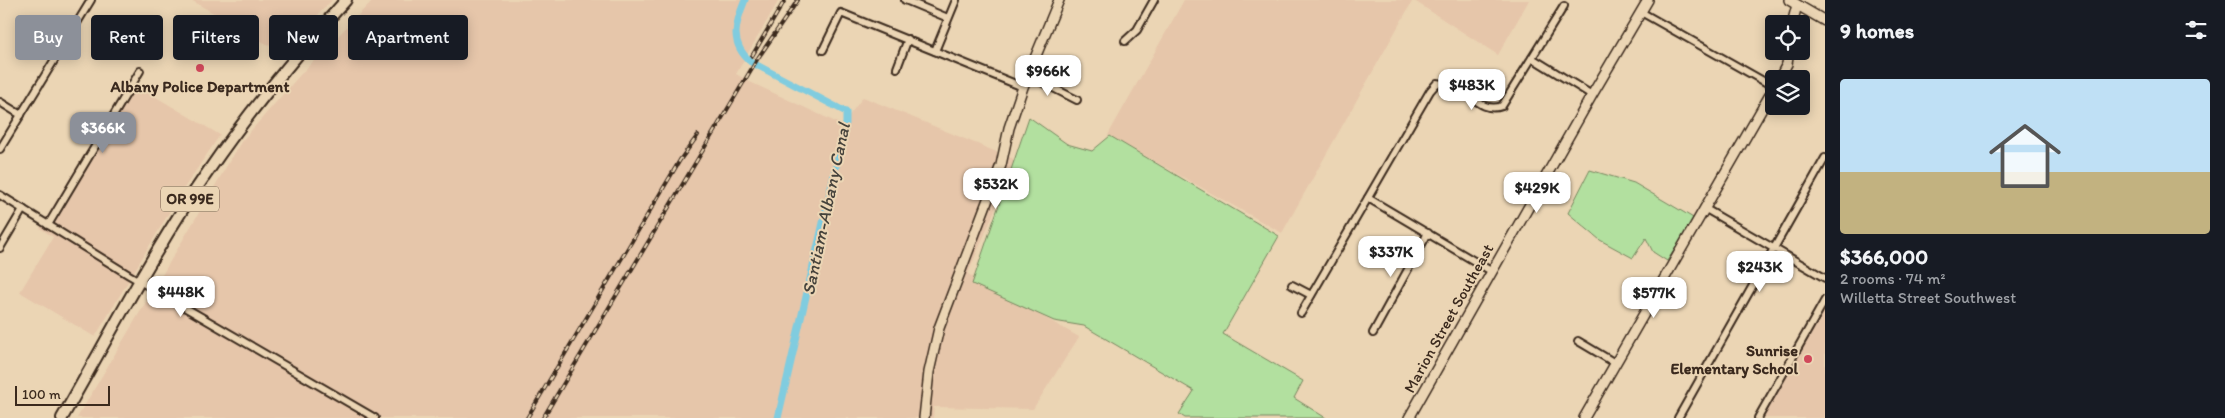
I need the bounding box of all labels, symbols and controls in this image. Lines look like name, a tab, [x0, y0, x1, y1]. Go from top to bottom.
chip: Buy	[15, 15, 81, 60]
chip: Rent	[91, 15, 163, 60]
chip: Filters	[173, 15, 259, 60]
chip: New	[269, 15, 338, 60]
chip: Apartment	[348, 15, 468, 60]
map controls	[1765, 15, 1810, 115]
button: locate	[1765, 15, 1810, 60]
icon: filters	[2182, 16, 2210, 44]
text: 9 homes	[1840, 18, 1914, 43]
pin: $966K	[1013, 54, 1083, 97]
text: $966K	[1026, 61, 1070, 80]
marker: Albany Police Department	[194, 62, 206, 74]
pin: $483K	[1437, 68, 1507, 111]
button: layers	[1765, 70, 1810, 115]
text: $483K	[1449, 75, 1495, 94]
place label: Albany Police Department	[110, 77, 289, 97]
icon: home	[1980, 111, 2070, 201]
pin: $366K	[68, 112, 138, 154]
text: $366K	[81, 118, 125, 137]
water label: Santiam-Albany Canal	[797, 119, 855, 297]
pin: $532K	[961, 168, 1031, 210]
pin: $429K	[1502, 172, 1572, 214]
text: $532K	[974, 174, 1018, 193]
text: $429K	[1515, 178, 1559, 197]
road number: OR 99E	[161, 186, 219, 212]
pin: $337K	[1356, 236, 1426, 278]
street label: Marion Street Southeast	[1400, 240, 1497, 396]
text: $337K	[1369, 242, 1413, 261]
text: $366,000	[1840, 244, 1928, 269]
pin: $243K	[1725, 250, 1795, 293]
text: $243K	[1737, 257, 1783, 276]
text: 2 rooms · 74 m²	[1840, 269, 1945, 288]
pin: $448K	[146, 276, 216, 318]
pin: $577K	[1619, 276, 1689, 319]
text: $448K	[158, 282, 204, 301]
text: $577K	[1633, 283, 1675, 302]
text: Willetta Street Southwest	[1840, 288, 2016, 307]
place label: Sunrise Elementary School	[1670, 341, 1798, 379]
marker: Sunrise Elementary School	[1802, 353, 1814, 365]
scale bar	[15, 383, 110, 406]
text: 100 m	[22, 386, 61, 403]

